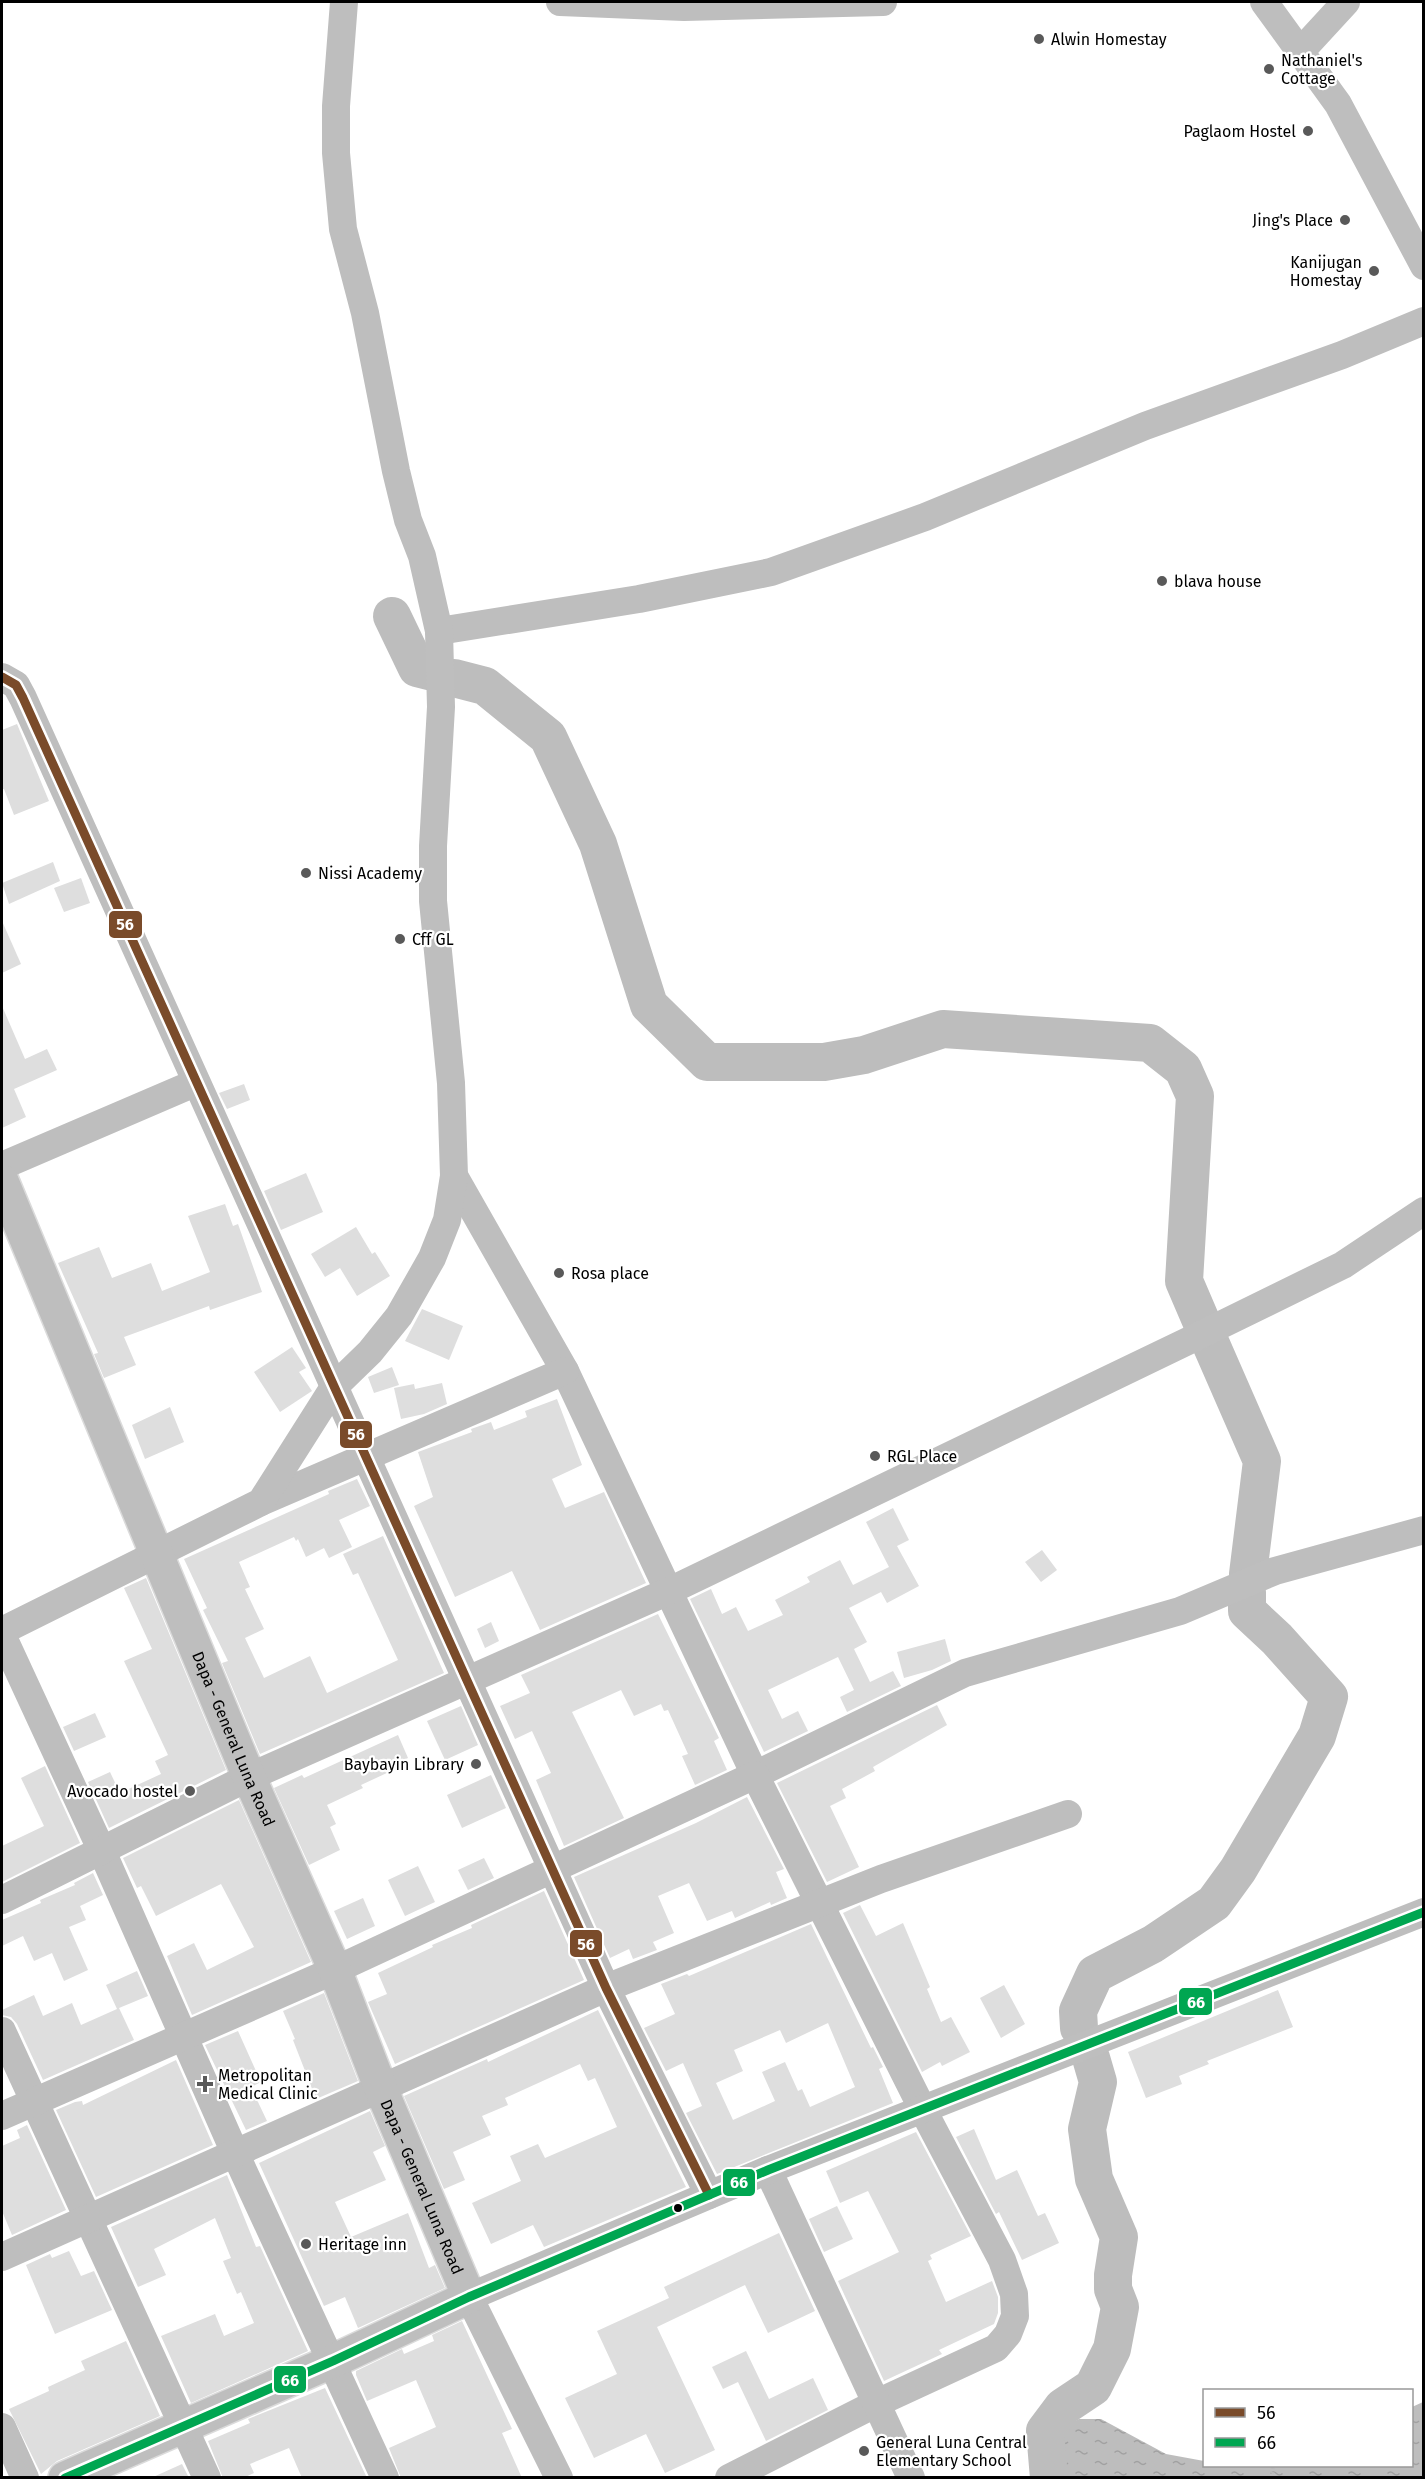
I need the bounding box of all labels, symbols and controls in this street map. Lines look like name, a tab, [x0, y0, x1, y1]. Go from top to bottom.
place label: Alwin Homestay	[1051, 30, 1167, 49]
marker: Alwin Homestay	[1032, 32, 1046, 46]
place label: Nathaniel's Cottage	[1281, 51, 1362, 88]
marker: Nathaniel's Cottage	[1262, 62, 1276, 76]
place label: Paglaom Hostel	[1183, 122, 1296, 141]
marker: Paglaom Hostel	[1301, 124, 1315, 138]
place label: Jing's Place	[1252, 211, 1333, 230]
marker: Jing's Place	[1338, 213, 1352, 227]
place label: Kanijugan Homestay	[1290, 253, 1362, 290]
marker: Kanijugan Homestay	[1367, 264, 1381, 278]
place label: blava house	[1174, 572, 1261, 591]
marker: blava house	[1155, 574, 1169, 588]
place label: Nissi Academy	[318, 864, 422, 883]
marker: Nissi Academy	[299, 866, 313, 880]
line badge: 56	[108, 910, 143, 939]
text: 56	[116, 915, 134, 934]
place label: Cff GL	[412, 930, 454, 949]
marker: Cff GL	[393, 932, 407, 946]
place label: Rosa place	[571, 1264, 649, 1283]
marker: Rosa place	[552, 1266, 566, 1280]
line badge: 56	[339, 1420, 373, 1449]
text: 56	[347, 1425, 365, 1444]
place label: RGL Place	[887, 1447, 957, 1466]
marker: RGL Place	[868, 1449, 882, 1463]
street label: Dapa - General Luna Road	[188, 1648, 279, 1829]
place label: Baybayin Library	[344, 1755, 464, 1774]
marker: Baybayin Library	[469, 1757, 483, 1771]
place label: Avocado hostel	[67, 1782, 178, 1801]
marker: Avocado hostel	[183, 1784, 197, 1798]
line badge: 56	[569, 1929, 603, 1958]
text: 56	[577, 1935, 595, 1954]
line badge: 66	[1178, 1987, 1213, 2016]
text: 66	[1187, 1993, 1205, 2012]
place label: Metropolitan Medical Clinic	[218, 2066, 318, 2103]
marker: Metropolitan Medical Clinic	[196, 2075, 214, 2093]
street label: Dapa - General Luna Road	[377, 2096, 468, 2277]
line badge: 66	[722, 2168, 756, 2197]
text: 66	[730, 2173, 748, 2192]
unlabelled marker	[672, 2202, 684, 2214]
place label: Heritage inn	[318, 2235, 407, 2254]
marker: Heritage inn	[299, 2237, 313, 2251]
line badge: 66	[273, 2365, 307, 2394]
text: 66	[281, 2371, 299, 2390]
legend	[1203, 2389, 1413, 2467]
text: 56	[1257, 2402, 1276, 2424]
text: 66	[1257, 2432, 1276, 2454]
place label: General Luna Central Elementary School	[876, 2433, 1027, 2470]
marker: General Luna Central Elementary School	[857, 2444, 871, 2458]

